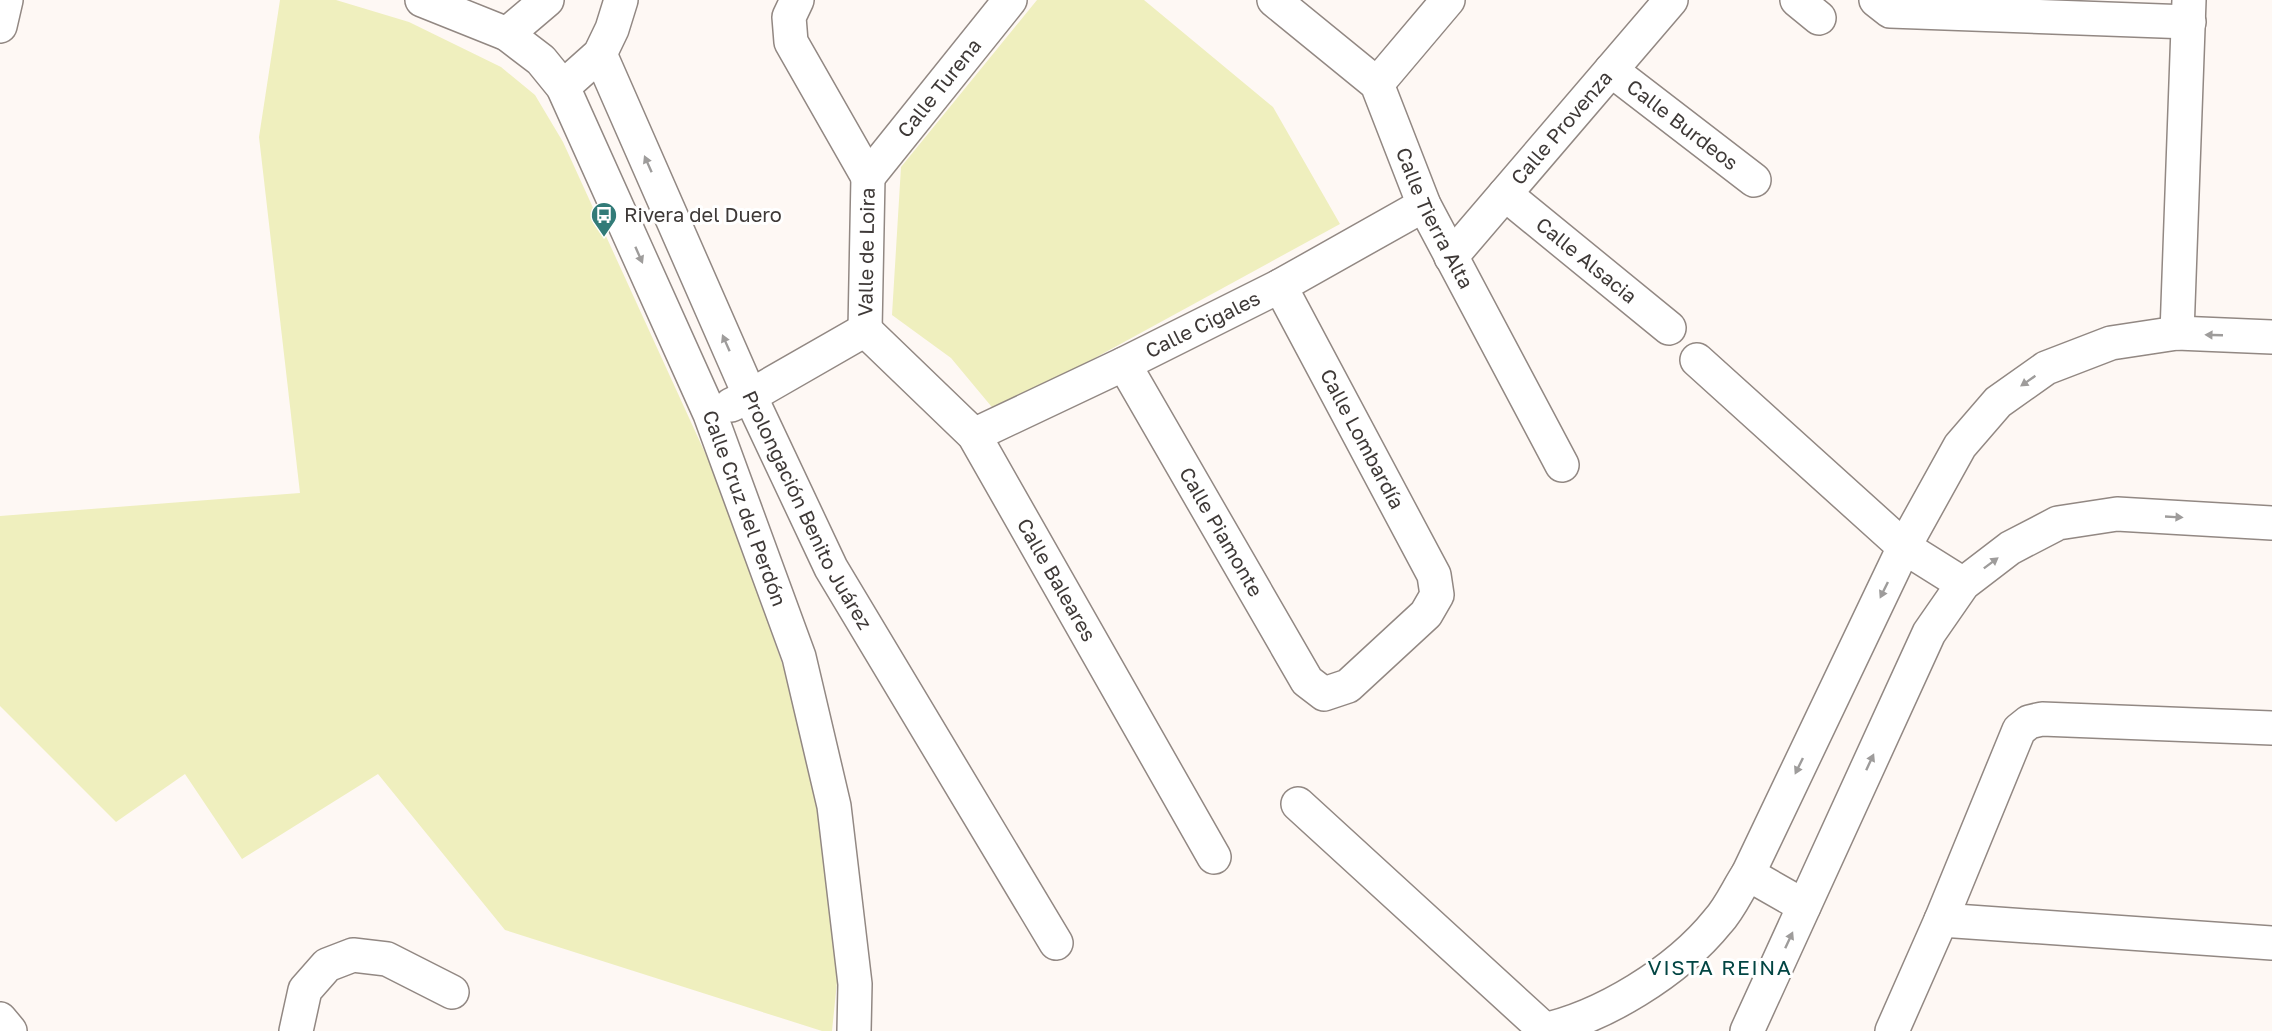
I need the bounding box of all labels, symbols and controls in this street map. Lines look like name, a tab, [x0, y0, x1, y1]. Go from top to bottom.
street label: Calle Turena	[892, 33, 985, 142]
street label: Calle Provenza	[1505, 65, 1616, 189]
street label: Calle Burdeos	[1623, 74, 1743, 174]
street label: Calle Tierra Alta	[1392, 144, 1479, 292]
one-way arrow	[643, 155, 652, 173]
street label: Valle de Loira	[852, 187, 879, 317]
bus stop icon: Rivera del Duero	[589, 200, 619, 238]
place label: Rivera del Duero	[624, 202, 782, 226]
street label: Calle Alsacia	[1532, 211, 1642, 308]
one-way arrow	[634, 247, 643, 264]
street label: Calle Cigales	[1141, 285, 1264, 362]
one-way arrow	[2204, 330, 2223, 339]
one-way arrow	[722, 334, 731, 351]
street label: Calle Lombardía	[1316, 364, 1410, 513]
one-way arrow	[2020, 375, 2036, 386]
street label: Prolongación Benito Juárez	[738, 386, 878, 633]
street label: Calle Cruz del Perdón	[699, 407, 792, 609]
street label: Calle Piamonte	[1175, 463, 1269, 600]
one-way arrow	[2164, 513, 2183, 522]
street label: Calle Baleares	[1013, 514, 1102, 645]
one-way arrow	[1983, 557, 1998, 569]
one-way arrow	[1879, 581, 1888, 598]
one-way arrow	[1865, 754, 1874, 771]
one-way arrow	[1795, 757, 1804, 774]
one-way arrow	[1784, 931, 1793, 948]
district label: VISTA REINA	[1648, 954, 1792, 980]

